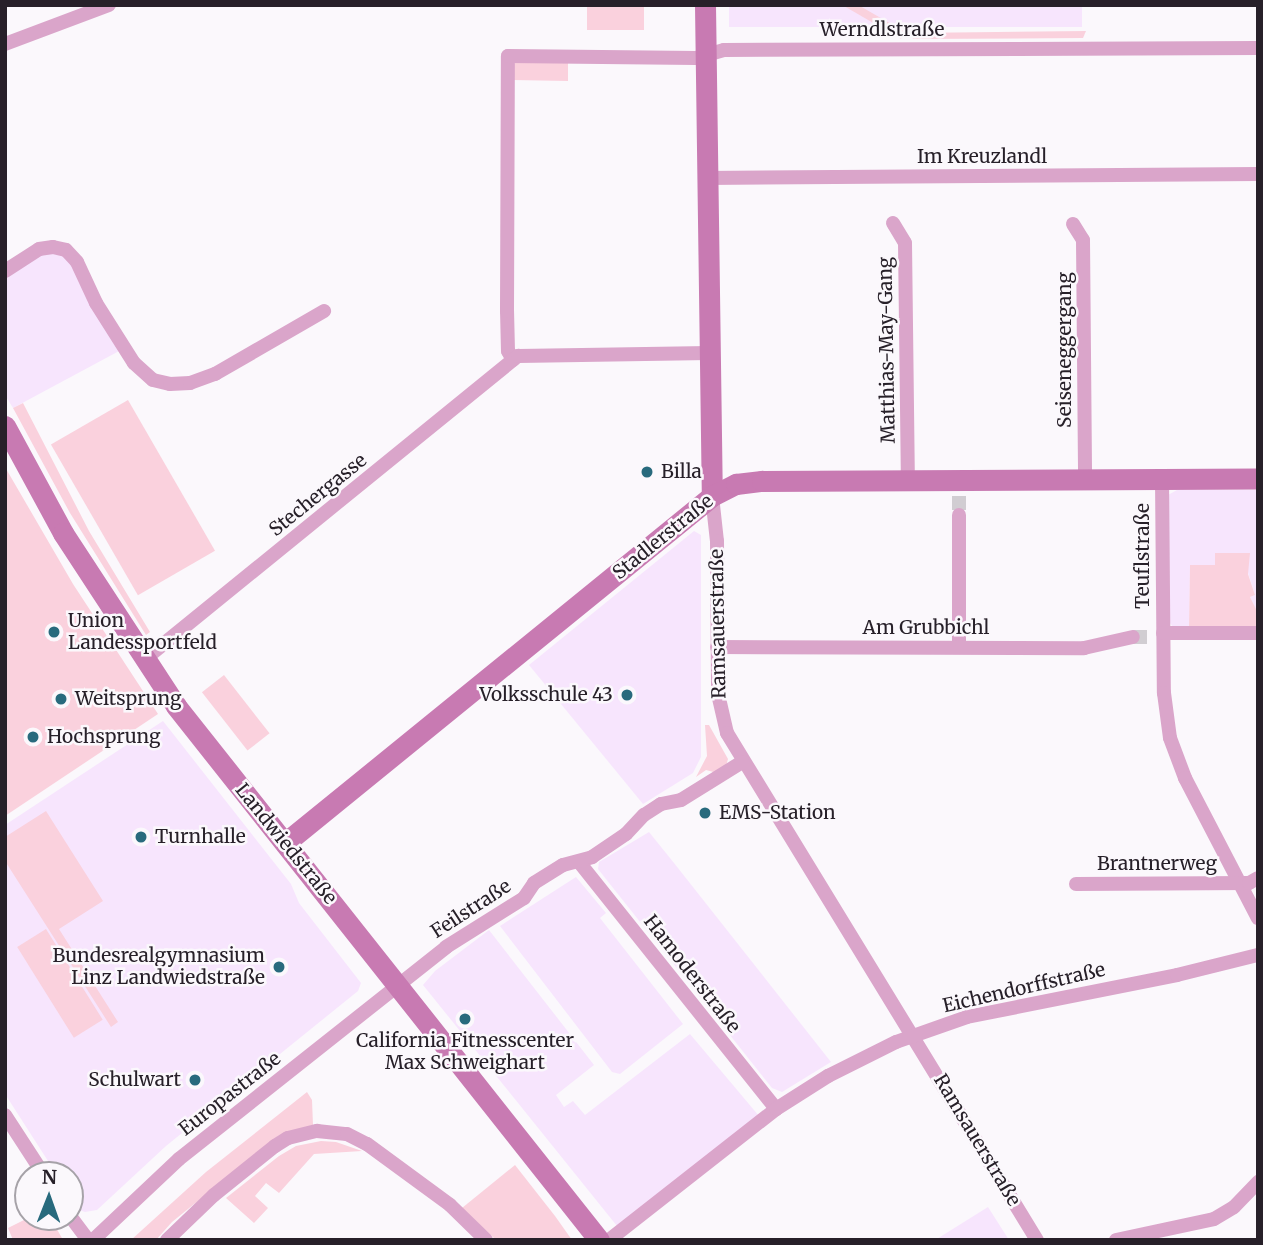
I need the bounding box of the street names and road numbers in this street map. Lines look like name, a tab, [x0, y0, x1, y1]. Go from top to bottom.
street label: Werndlstraße	[820, 19, 944, 41]
street label: Im Kreuzlandl	[917, 146, 1047, 168]
street label: Matthias-May-Gang	[874, 257, 900, 443]
street label: Seiseneggergang	[1054, 272, 1076, 428]
street label: Stechergasse	[265, 449, 371, 541]
street label: Stadlerstraße	[608, 490, 718, 584]
street label: Teuflstraße	[1132, 503, 1154, 609]
street label: Ramsauerstraße	[705, 549, 731, 699]
street label: Am Grubbichl	[863, 617, 989, 639]
street label: Landwiedstraße	[230, 779, 342, 909]
street label: Brantnerweg	[1097, 853, 1217, 875]
street label: Feilstraße	[427, 875, 515, 943]
street label: Hamoderstraße	[639, 910, 745, 1038]
street label: Eichendorffstraße	[941, 958, 1107, 1018]
street label: Europastraße	[175, 1047, 285, 1141]
street label: Ramsauerstraße	[929, 1070, 1025, 1210]

